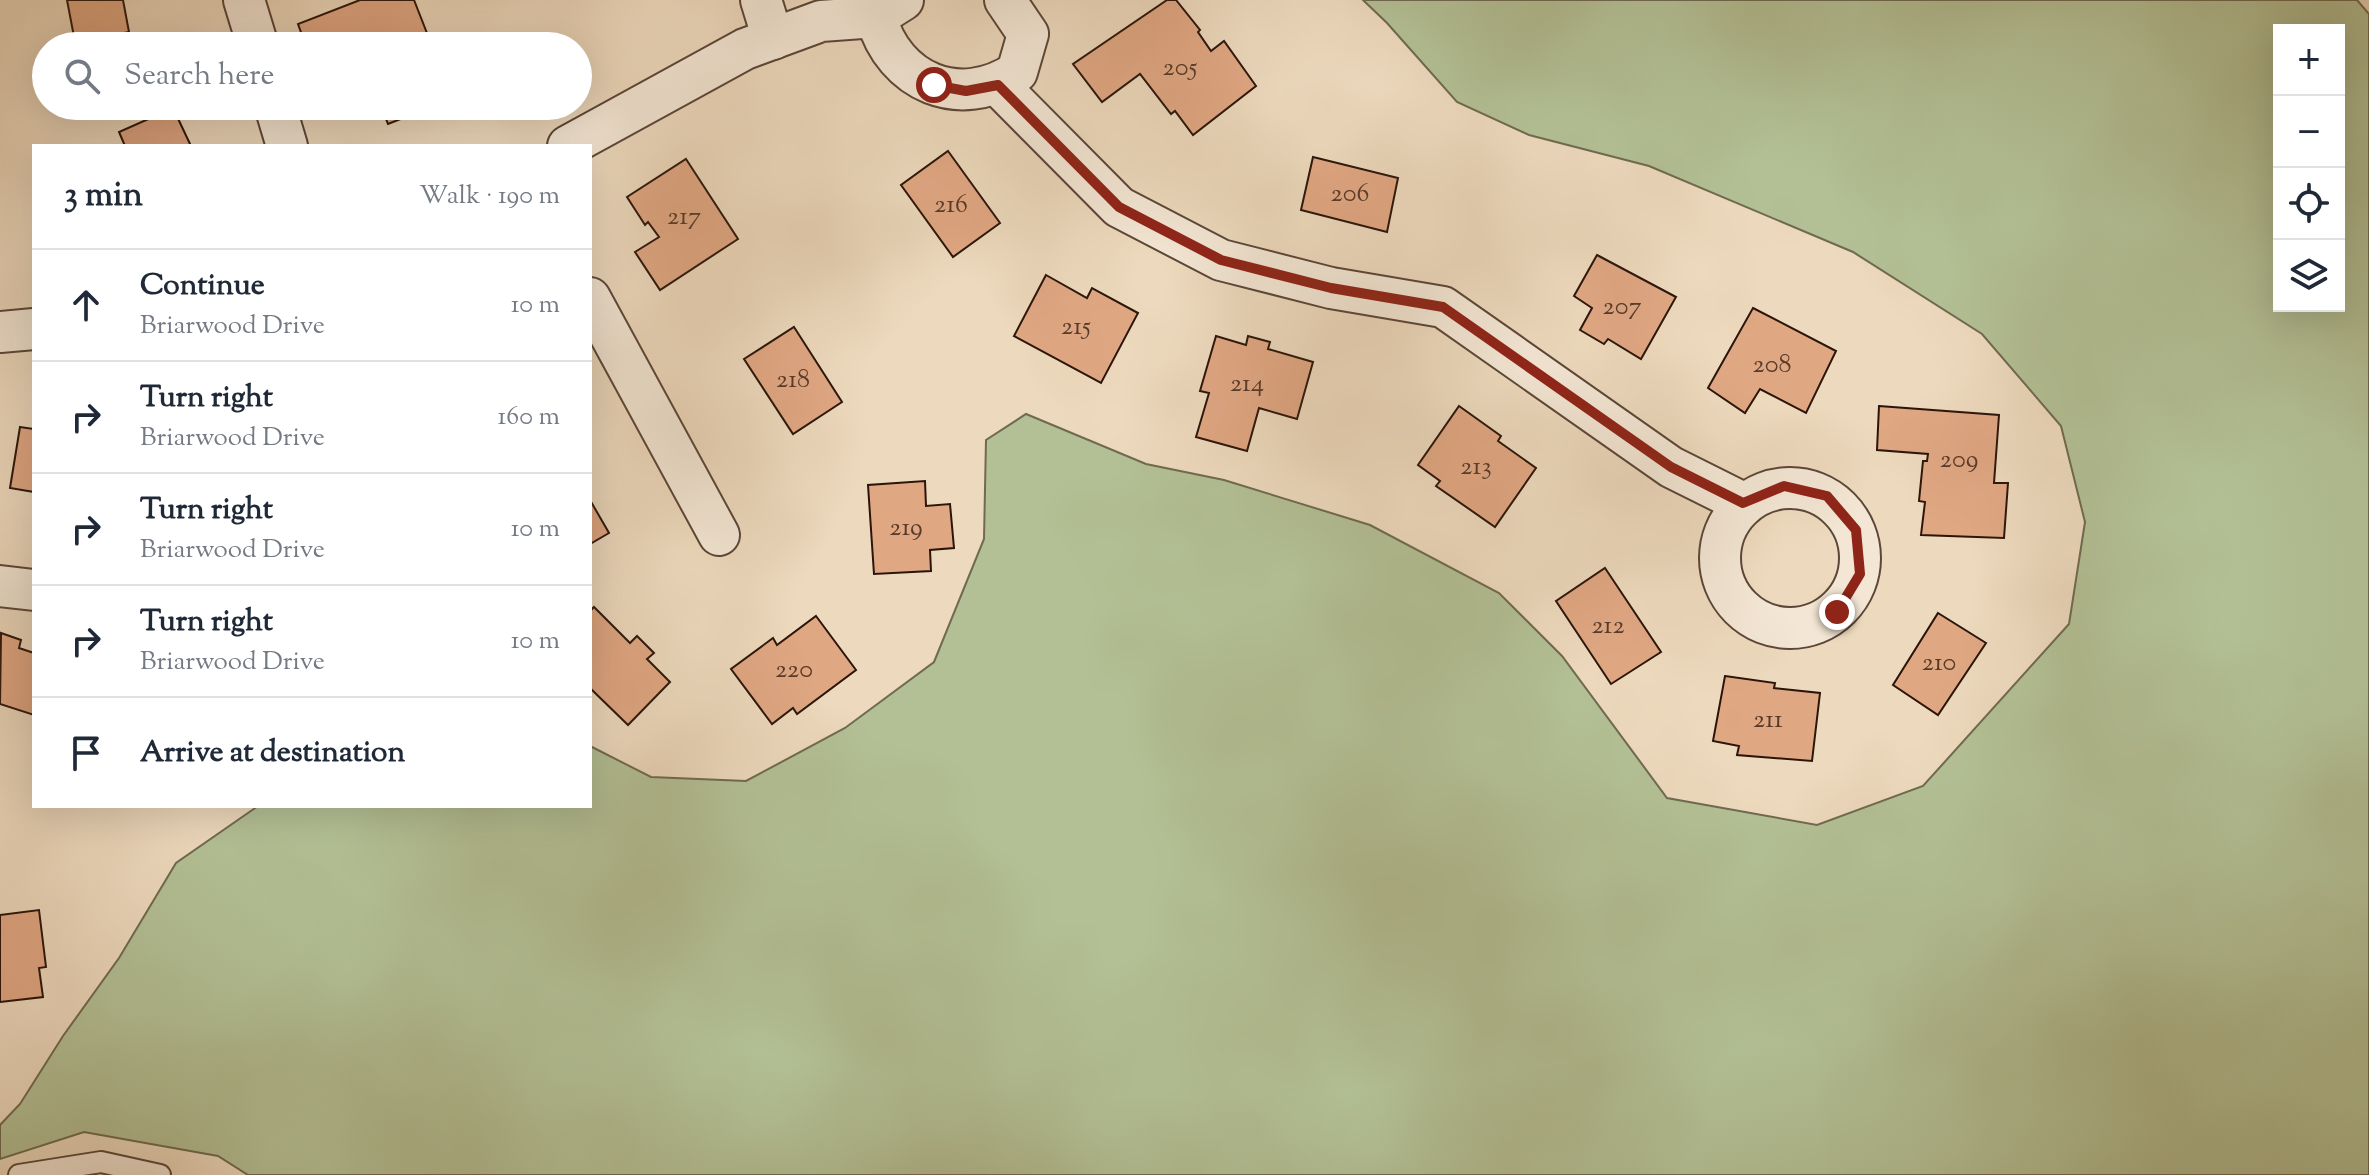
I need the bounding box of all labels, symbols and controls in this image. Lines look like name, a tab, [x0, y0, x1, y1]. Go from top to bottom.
map controls	[2273, 24, 2345, 312]
button: +	[2273, 24, 2345, 96]
search box	[32, 32, 592, 120]
house number: 205	[1163, 50, 1198, 87]
icon: search	[60, 54, 104, 98]
text: Search here	[124, 55, 274, 98]
route start	[916, 67, 952, 103]
button: −	[2273, 96, 2345, 168]
button: locate	[2273, 168, 2345, 240]
text: 3 min	[64, 172, 143, 221]
house number: 206	[1331, 176, 1369, 213]
text: Walk · 190 m	[419, 178, 560, 215]
house number: 216	[934, 187, 968, 224]
house number: 217	[667, 199, 701, 236]
button: layers	[2273, 240, 2345, 312]
text: Continue	[140, 265, 265, 308]
icon: ahead	[64, 283, 108, 327]
text: 10 m	[511, 287, 560, 324]
house number: 207	[1603, 289, 1641, 326]
text: Briarwood Drive	[140, 308, 325, 345]
house number: 215	[1061, 309, 1091, 346]
house number: 208	[1753, 347, 1791, 384]
house number: 218	[776, 362, 810, 399]
house number: 214	[1230, 366, 1264, 403]
text: Turn right	[140, 377, 273, 420]
icon: right	[64, 395, 108, 439]
text: 160 m	[497, 399, 560, 436]
text: Briarwood Drive	[140, 420, 325, 457]
house number: 209	[1940, 442, 1978, 479]
house number: 213	[1460, 449, 1492, 486]
text: Turn right	[140, 489, 273, 532]
icon: right	[64, 507, 108, 551]
house number: 219	[889, 510, 923, 547]
text: 10 m	[511, 511, 560, 548]
text: Briarwood Drive	[140, 532, 325, 569]
route end	[1819, 594, 1855, 630]
text: Turn right	[140, 601, 273, 644]
house number: 212	[1591, 608, 1625, 645]
icon: right	[64, 619, 108, 663]
text: 10 m	[511, 623, 560, 660]
text: Briarwood Drive	[140, 644, 325, 681]
house number: 210	[1922, 645, 1956, 682]
house number: 220	[775, 652, 813, 689]
house number: 211	[1753, 702, 1783, 739]
icon: arrive	[64, 731, 108, 775]
text: Arrive at destination	[140, 732, 405, 775]

